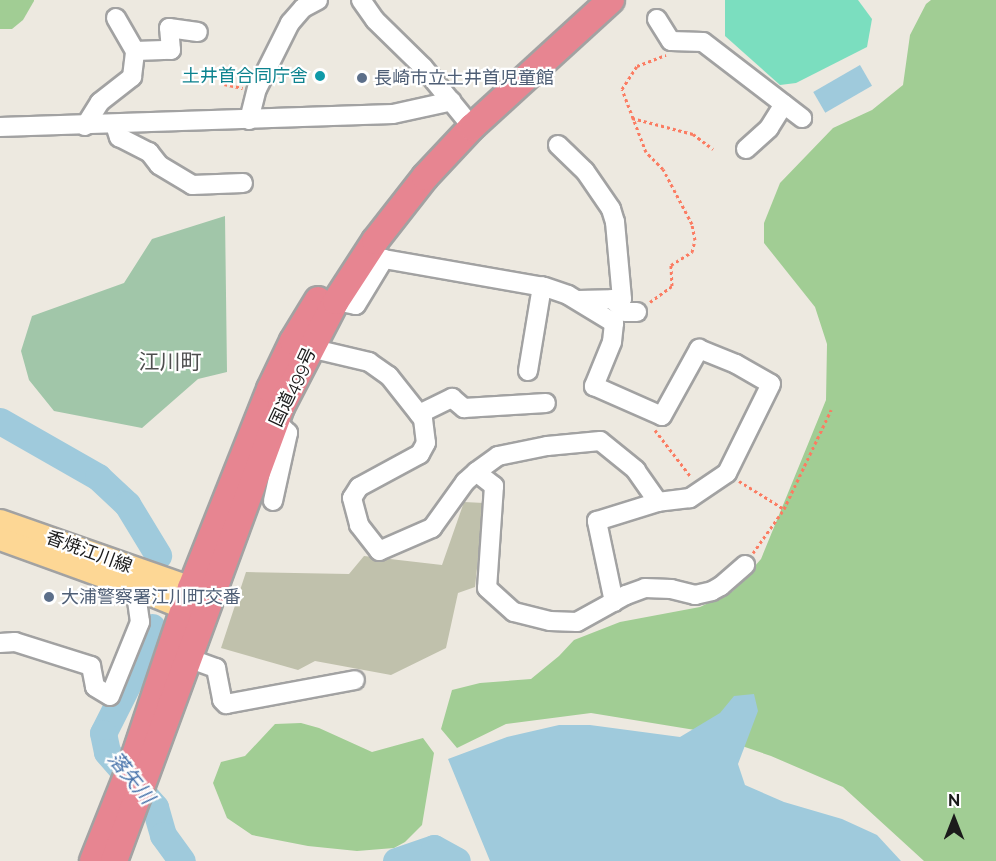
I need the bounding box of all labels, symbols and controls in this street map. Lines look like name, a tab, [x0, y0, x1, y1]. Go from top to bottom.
place label: 土井首合同庁舎	[182, 65, 308, 87]
place label: 長崎市立土井首児童館	[374, 67, 554, 89]
marker: 土井首合同庁舎	[313, 69, 327, 83]
marker: 長崎市立土井首児童館	[355, 71, 369, 85]
street label: 国道499号	[265, 344, 321, 430]
district label: 江川町	[139, 349, 201, 375]
street label: 香焼江川線	[43, 526, 135, 578]
place label: 大浦警察署江川町交番	[61, 586, 241, 608]
marker: 大浦警察署江川町交番	[42, 590, 56, 604]
water label: 落矢川	[103, 747, 159, 809]
north arrow	[924, 789, 984, 849]
text: N	[948, 791, 960, 810]

